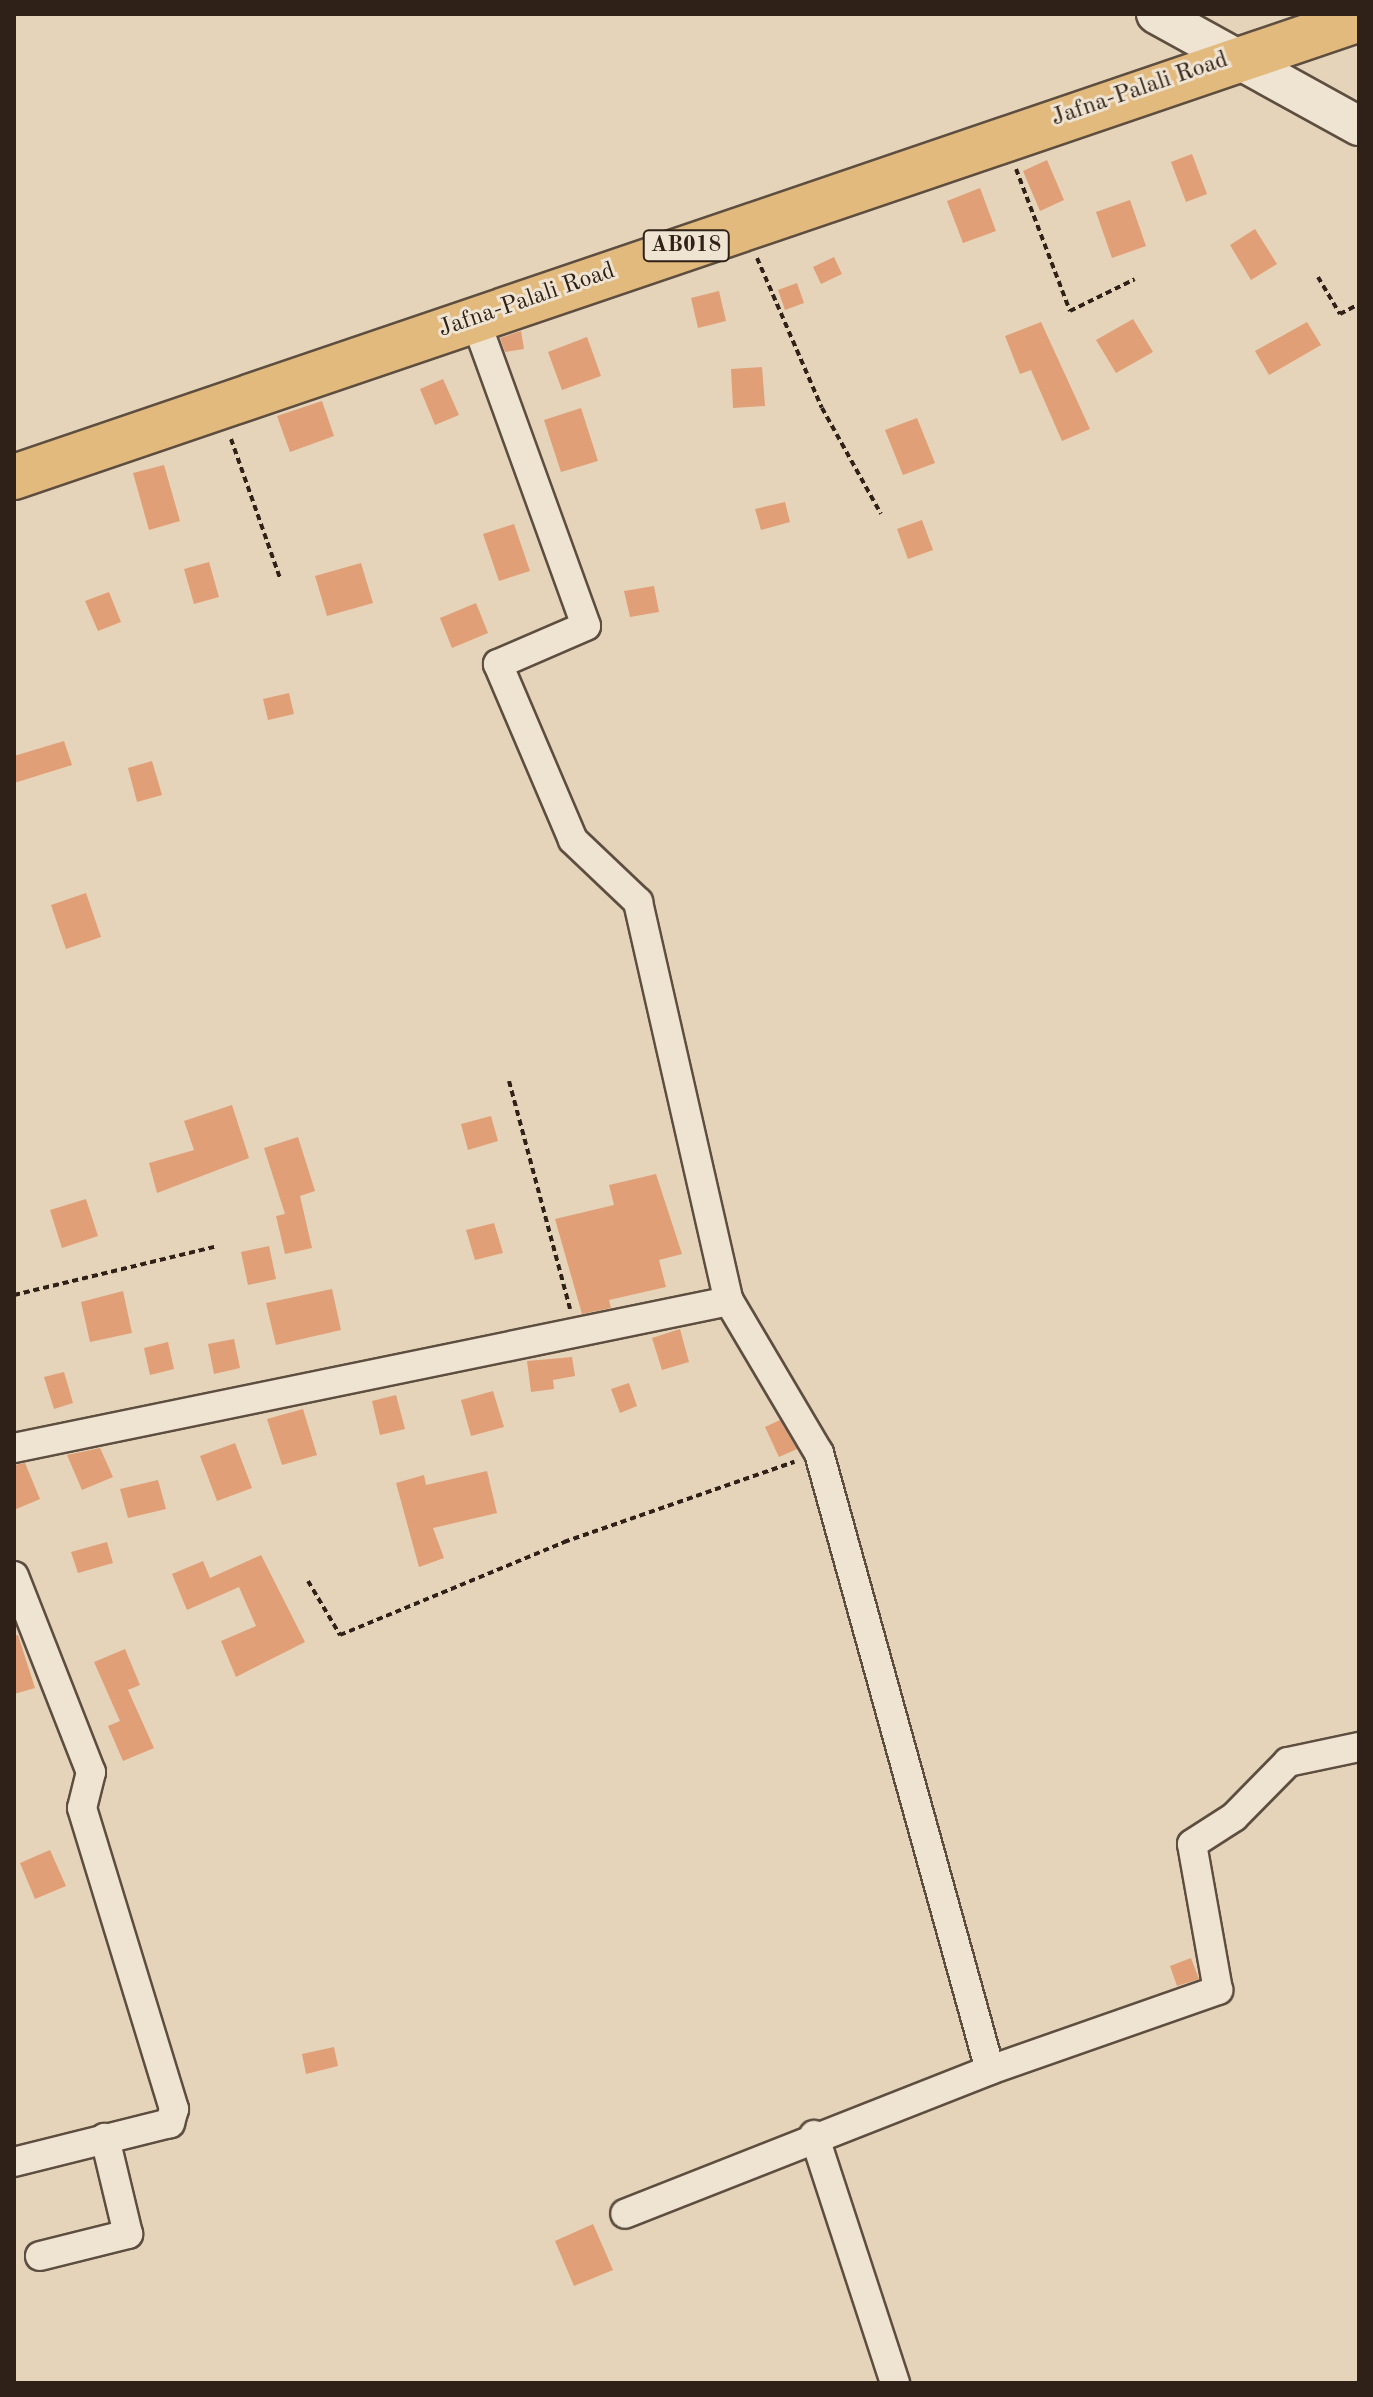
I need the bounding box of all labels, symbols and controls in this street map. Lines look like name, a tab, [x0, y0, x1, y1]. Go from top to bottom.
street label: Jafna-Palali Road	[1048, 46, 1232, 134]
road number: AB018	[642, 228, 730, 264]
street label: Jafna-Palali Road	[435, 257, 619, 345]

